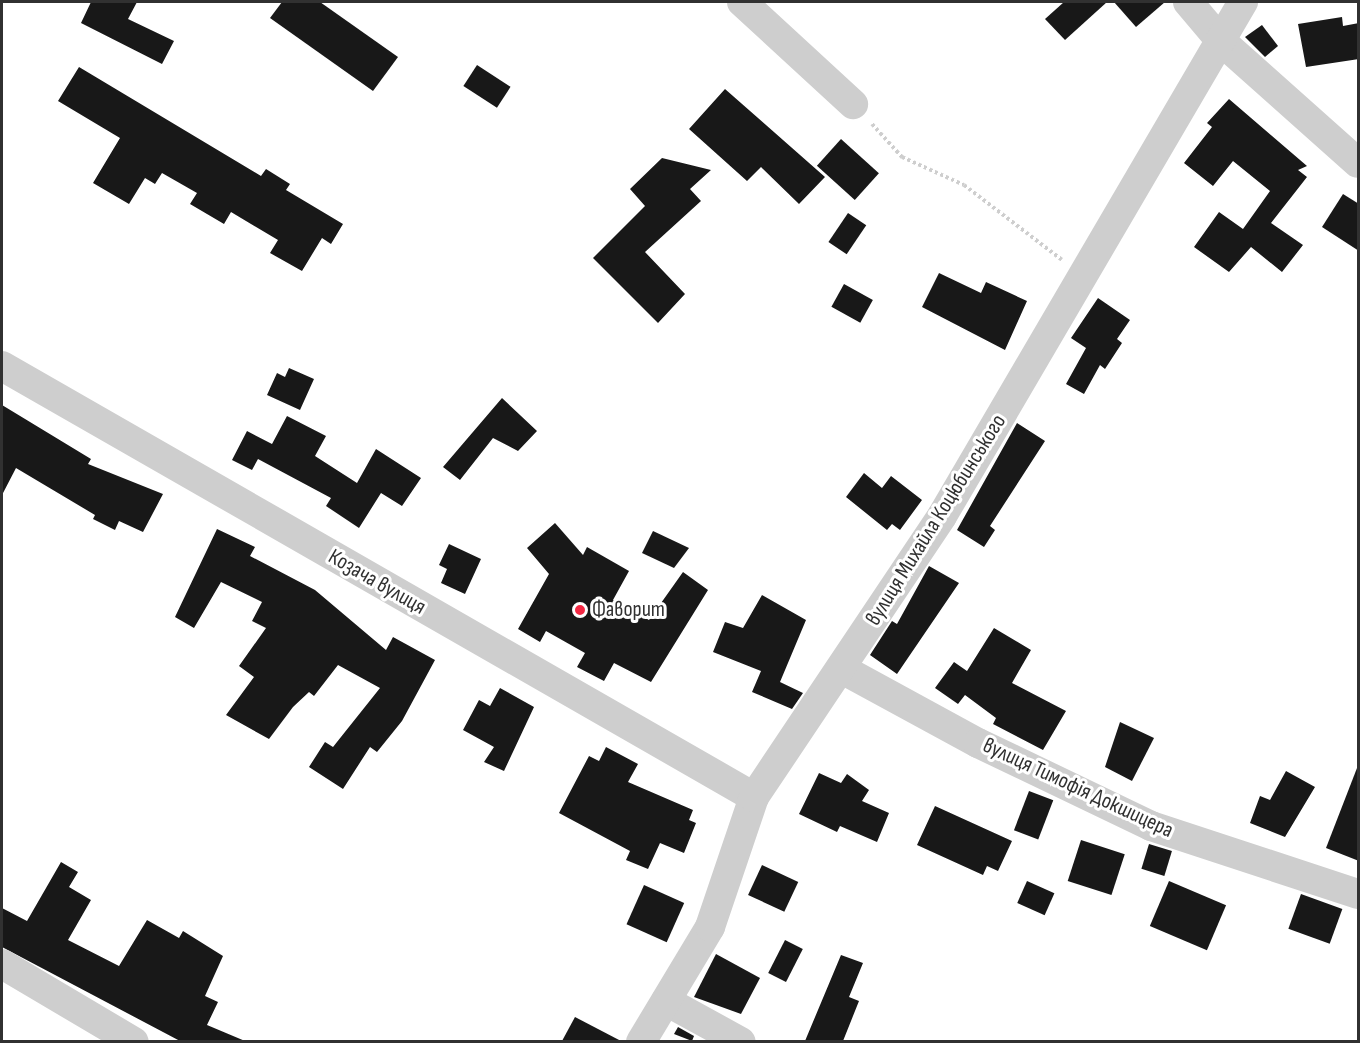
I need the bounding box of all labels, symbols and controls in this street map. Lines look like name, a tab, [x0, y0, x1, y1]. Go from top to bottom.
street label: вулиця Михайла Коцюбинського	[860, 410, 1012, 630]
street label: Козача вулиця	[324, 544, 430, 620]
place label: Фаворит	[592, 597, 665, 623]
marker: Фаворит	[573, 603, 587, 617]
street label: вулиця Тимофія Докшицера	[979, 732, 1177, 844]

